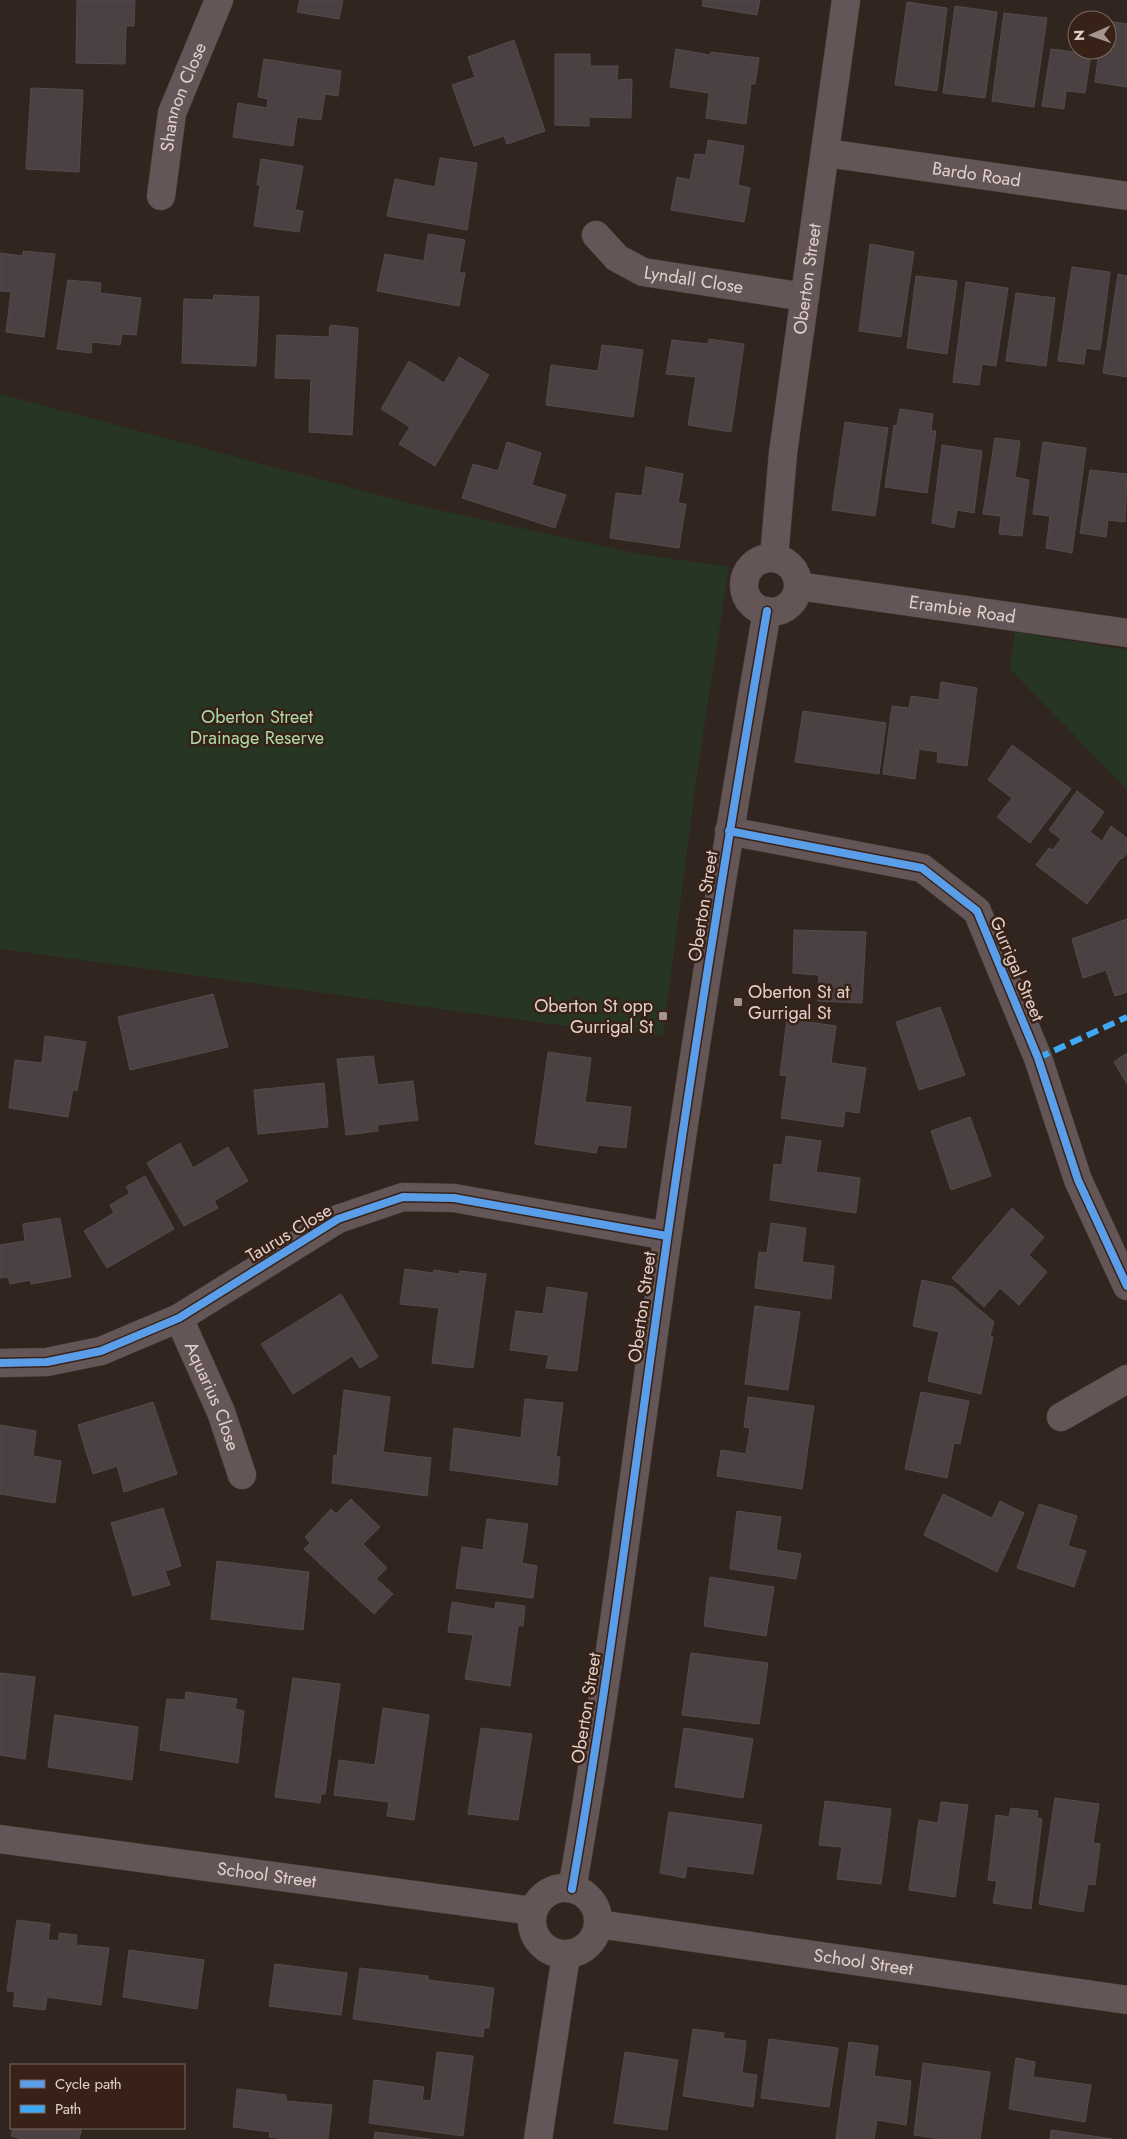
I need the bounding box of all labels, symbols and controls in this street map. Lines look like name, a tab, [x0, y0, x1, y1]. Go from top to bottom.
north arrow	[1067, 10, 1117, 60]
text: N	[1069, 30, 1089, 41]
street label: Shannon Close	[154, 38, 213, 153]
street label: Bardo Road	[930, 155, 1022, 194]
street label: Oberton Street	[787, 221, 828, 336]
street label: Lyndall Close	[642, 259, 745, 300]
street label: Erambie Road	[907, 589, 1017, 630]
park label: Oberton Street Drainage Reserve	[190, 704, 324, 751]
street label: Oberton Street	[681, 848, 725, 963]
street label: Gurrigal Street	[983, 912, 1051, 1026]
place label: Oberton St at Gurrigal St	[748, 979, 850, 1026]
place label: Oberton St opp Gurrigal St	[534, 993, 654, 1040]
marker: Oberton St at Gurrigal St	[732, 996, 744, 1008]
marker: Oberton St opp Gurrigal St	[657, 1010, 669, 1022]
street label: Taurus Close	[241, 1197, 337, 1269]
street label: Oberton Street	[621, 1249, 663, 1364]
street label: Aquarius Close	[178, 1337, 246, 1454]
street label: Oberton Street	[564, 1650, 608, 1765]
street label: School Street	[215, 1855, 319, 1895]
street label: School Street	[812, 1942, 915, 1982]
legend	[10, 2064, 185, 2129]
text: Cycle path	[55, 2073, 122, 2095]
text: Path	[55, 2098, 81, 2120]

